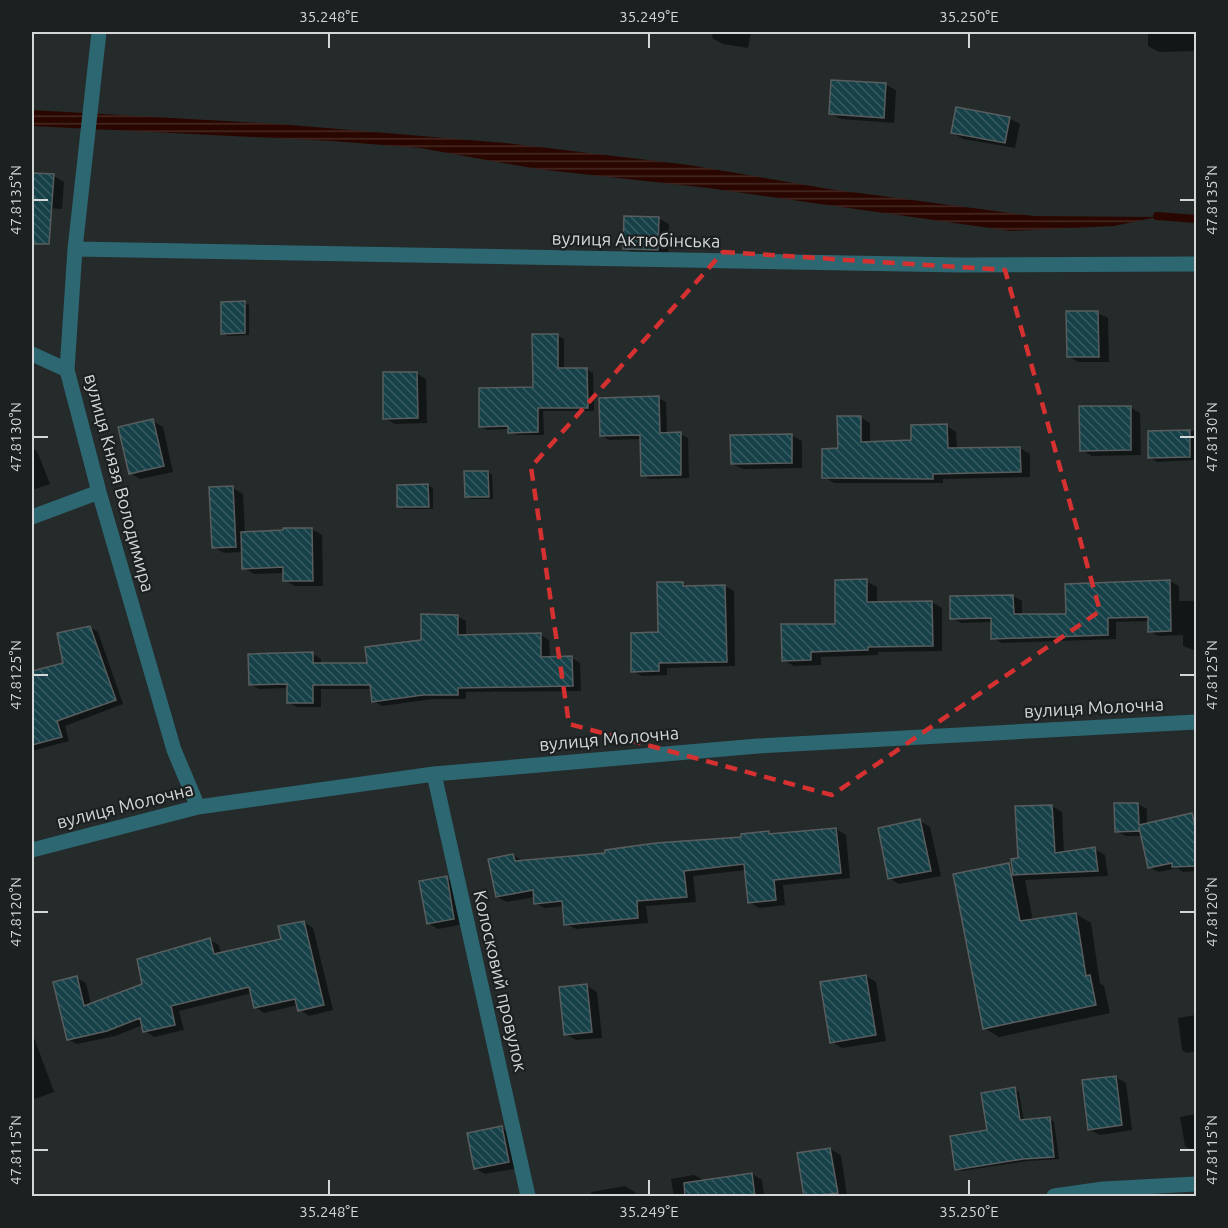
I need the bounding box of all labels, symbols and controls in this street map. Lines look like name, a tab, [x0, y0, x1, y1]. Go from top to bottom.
text: 35.248°E	[299, 8, 359, 25]
text: 35.249°E	[619, 8, 679, 25]
text: 35.250°E	[939, 8, 999, 25]
text: 47.8135°N	[7, 165, 24, 235]
text: 47.8135°N	[1203, 165, 1220, 235]
street label: вулиця Актюбінська	[552, 228, 720, 250]
street label: вулиця Князя Володимира	[81, 371, 159, 594]
text: 47.8130°N	[7, 402, 24, 472]
text: 47.8130°N	[1203, 402, 1220, 472]
text: 47.8125°N	[7, 640, 24, 710]
text: 47.8125°N	[1203, 640, 1220, 710]
street label: вулиця Молочна	[1023, 693, 1164, 721]
street label: вулиця Молочна	[538, 722, 680, 754]
street label: вулиця Молочна	[54, 778, 195, 832]
text: 47.8120°N	[7, 877, 24, 947]
text: 47.8120°N	[1203, 877, 1220, 947]
street label: Колосковий провулок	[470, 888, 532, 1073]
text: 47.8115°N	[7, 1115, 24, 1185]
text: 47.8115°N	[1203, 1115, 1220, 1185]
text: 35.248°E	[299, 1203, 359, 1220]
text: 35.249°E	[619, 1203, 679, 1220]
text: 35.250°E	[939, 1203, 999, 1220]

